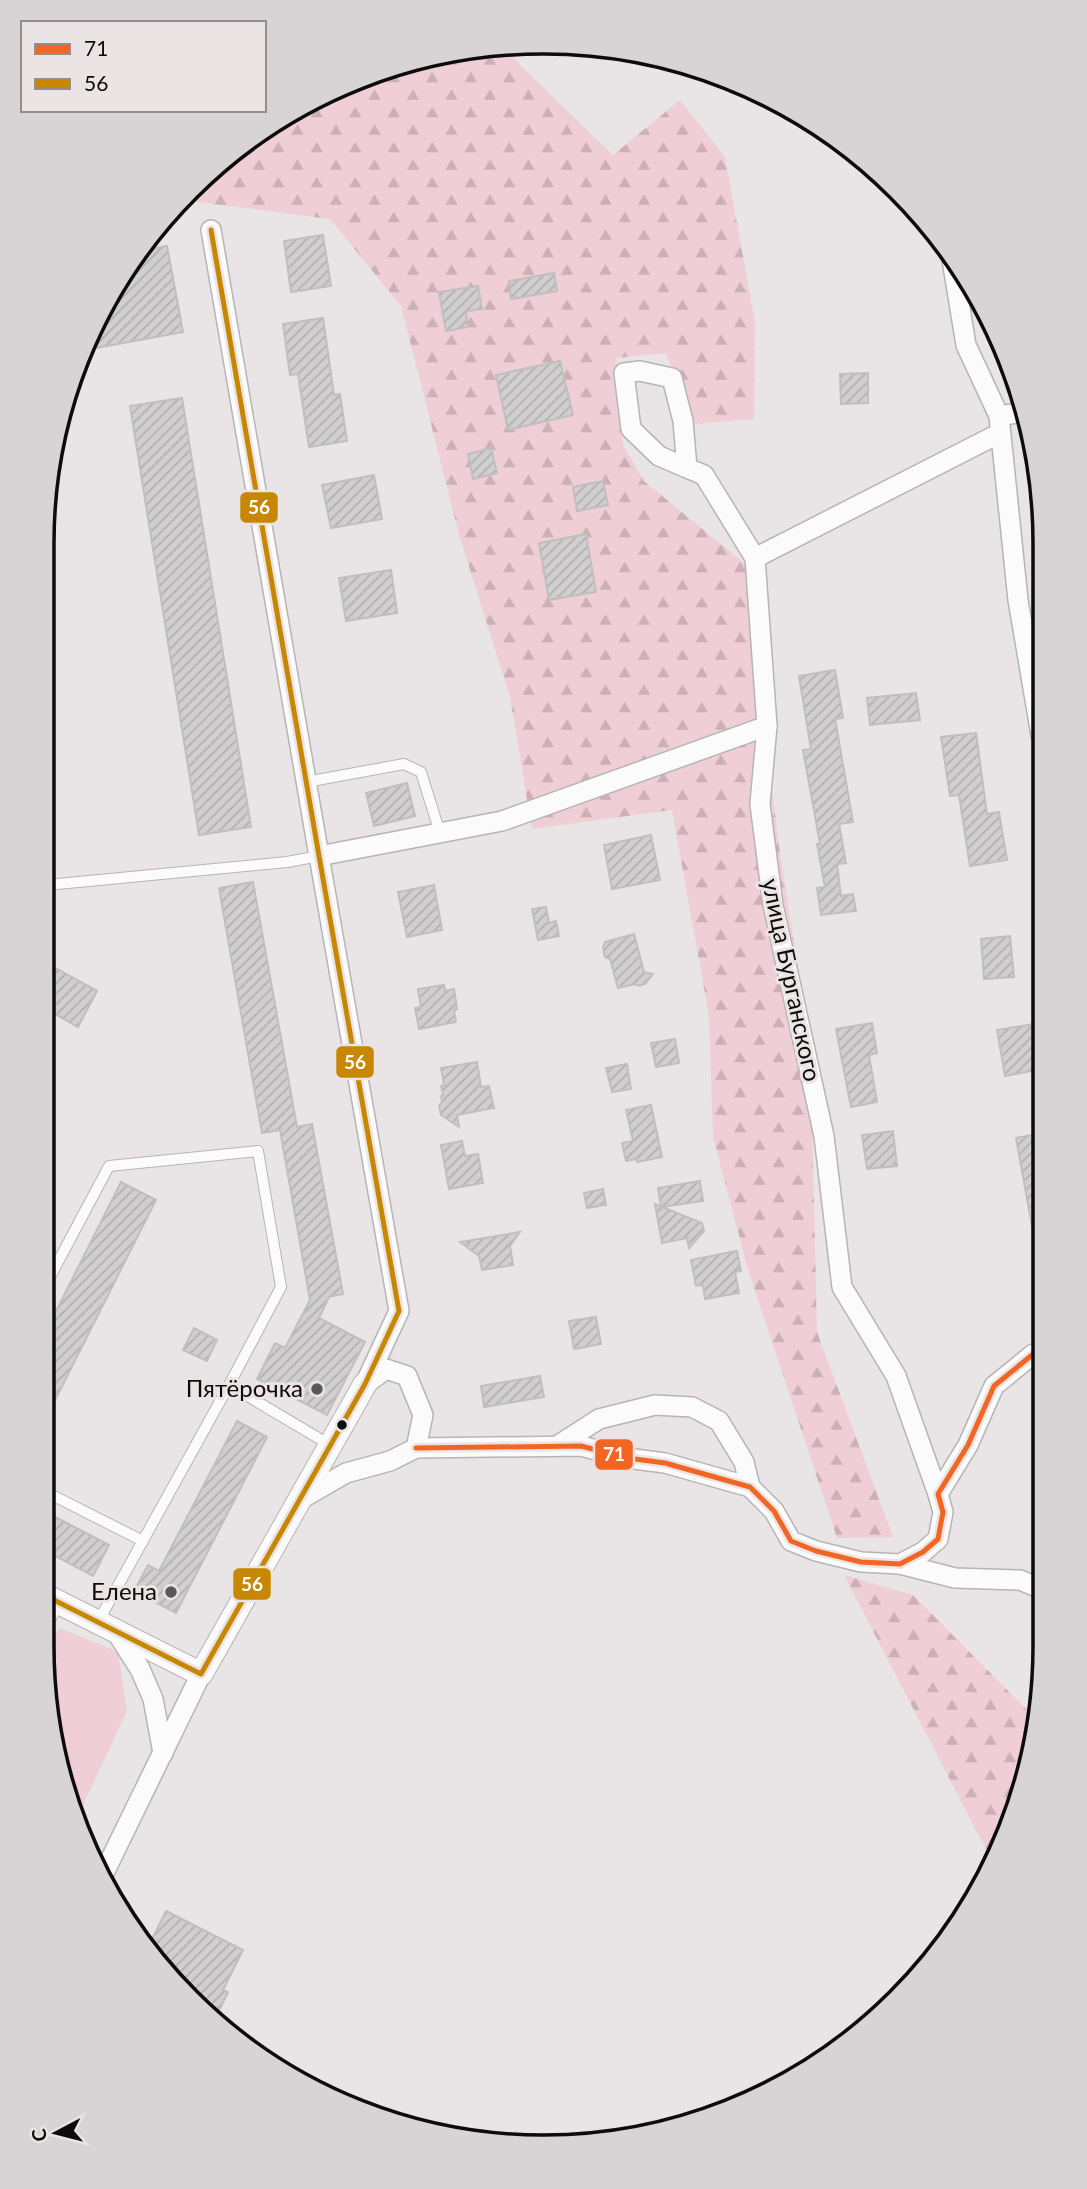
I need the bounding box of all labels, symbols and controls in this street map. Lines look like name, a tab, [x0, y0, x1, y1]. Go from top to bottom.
legend	[21, 21, 266, 112]
text: 71	[84, 35, 108, 60]
text: 56	[84, 70, 108, 95]
line badge: 56	[239, 491, 279, 524]
text: 56	[248, 495, 270, 518]
street label: улица Бурганского	[757, 875, 828, 1084]
line badge: 56	[335, 1045, 375, 1079]
text: 56	[344, 1050, 366, 1073]
place label: Пятёрочка	[186, 1373, 303, 1402]
marker: Пятёрочка	[309, 1381, 325, 1397]
unlabelled marker	[335, 1418, 349, 1432]
line badge: 71	[594, 1438, 634, 1471]
text: 71	[603, 1442, 625, 1465]
line badge: 56	[232, 1567, 272, 1601]
text: 56	[241, 1572, 263, 1595]
place label: Елена	[91, 1576, 157, 1605]
marker: Елена	[163, 1584, 179, 1600]
north arrow	[21, 2098, 91, 2168]
text: С	[26, 2127, 51, 2143]

